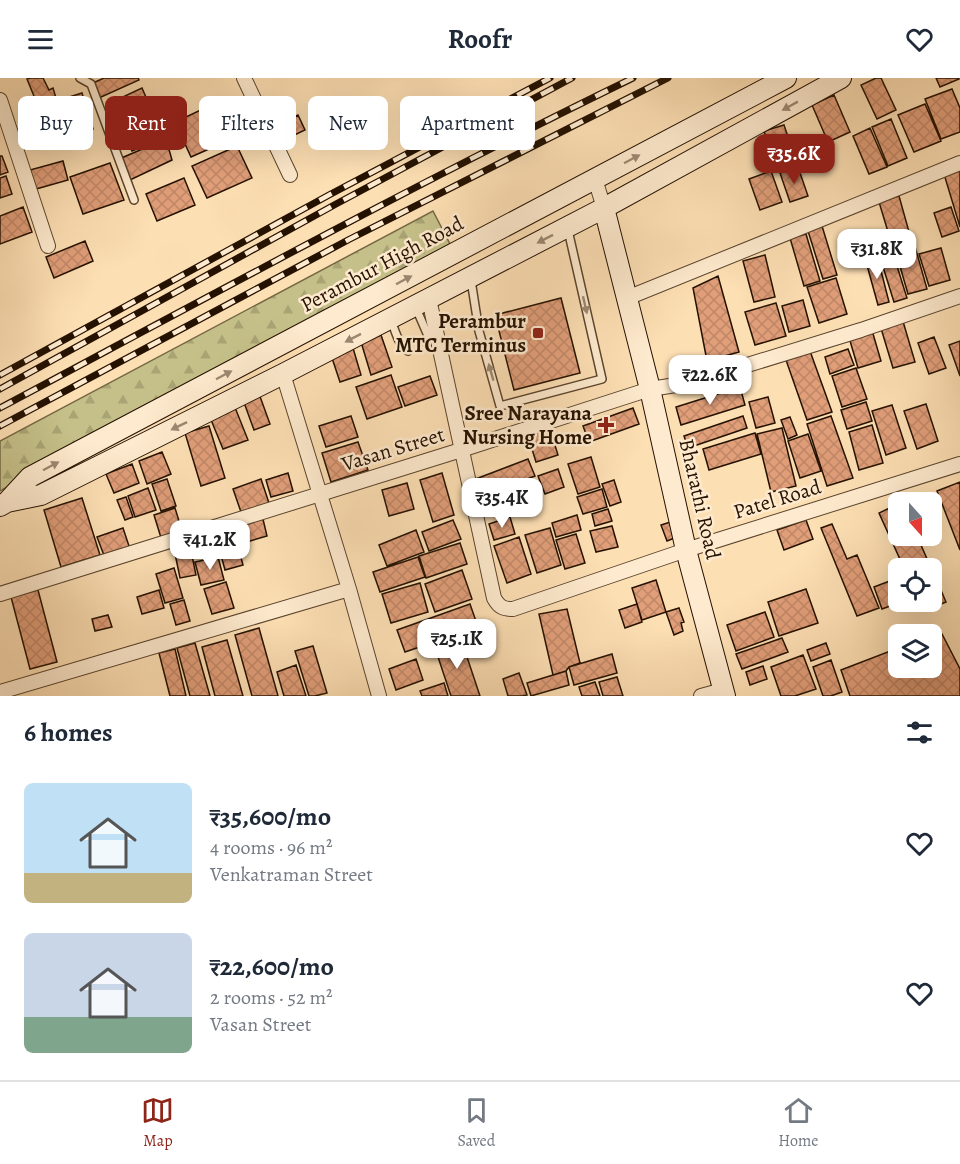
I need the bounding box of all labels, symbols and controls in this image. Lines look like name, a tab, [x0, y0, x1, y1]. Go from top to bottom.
text: Roofr	[448, 21, 512, 57]
icon: menu	[24, 23, 57, 56]
icon: heart	[903, 23, 936, 56]
chip: Buy	[18, 96, 93, 150]
chip: Rent	[105, 96, 187, 150]
chip: Filters	[199, 96, 296, 150]
chip: New	[308, 96, 388, 150]
chip: Apartment	[400, 96, 535, 150]
one-way arrow	[781, 101, 798, 111]
pin: ₹35.6K	[745, 134, 843, 185]
text: ₹35.6K	[768, 140, 820, 167]
one-way arrow	[624, 154, 641, 164]
street label: Perambur High Road	[296, 209, 469, 319]
pin: ₹31.8K	[828, 229, 926, 280]
one-way arrow	[536, 234, 553, 244]
text: ₹31.8K	[851, 235, 903, 262]
one-way arrow	[396, 275, 413, 285]
one-way arrow	[581, 295, 590, 314]
place label: Perambur MTC Terminus	[395, 307, 526, 359]
marker: Perambur MTC Terminus	[531, 326, 545, 340]
one-way arrow	[344, 333, 361, 343]
pin: ₹22.6K	[661, 355, 759, 406]
text: ₹22.6K	[683, 361, 737, 388]
one-way arrow	[486, 363, 495, 381]
one-way arrow	[216, 370, 233, 380]
place label: Sree Narayana Nursing Home	[463, 399, 593, 451]
marker: Sree Narayana Nursing Home	[597, 416, 615, 434]
street label: Vasan Street	[337, 420, 448, 478]
one-way arrow	[170, 421, 187, 431]
street label: Bharathi Road	[673, 436, 728, 563]
one-way arrow	[43, 461, 60, 471]
street label: Patel Road	[730, 472, 825, 526]
pin: ₹35.4K	[453, 478, 551, 529]
text: ₹35.4K	[476, 484, 528, 511]
north arrow	[888, 492, 942, 546]
map controls	[888, 492, 942, 678]
pin: ₹41.2K	[161, 520, 259, 571]
text: ₹41.2K	[184, 526, 236, 553]
button: locate	[888, 558, 942, 612]
pin: ₹25.1K	[408, 619, 506, 670]
button: layers	[888, 624, 942, 678]
text: ₹25.1K	[431, 625, 483, 652]
text: 6 homes	[24, 715, 113, 750]
icon: filters	[903, 716, 936, 749]
text: ₹35,600/mo	[210, 799, 331, 834]
icon: home	[72, 807, 144, 879]
icon: heart	[903, 827, 936, 860]
text: 4 rooms · 96 m²	[210, 834, 332, 861]
text: Venkatraman Street	[210, 861, 373, 888]
text: ₹22,600/mo	[210, 949, 334, 984]
icon: home	[72, 957, 144, 1029]
icon: heart	[903, 977, 936, 1010]
text: 2 rooms · 52 m²	[210, 984, 333, 1011]
text: Vasan Street	[210, 1011, 311, 1038]
tab: Map	[141, 1094, 174, 1152]
tab: Saved	[457, 1094, 495, 1152]
tab: Home	[778, 1094, 819, 1152]

